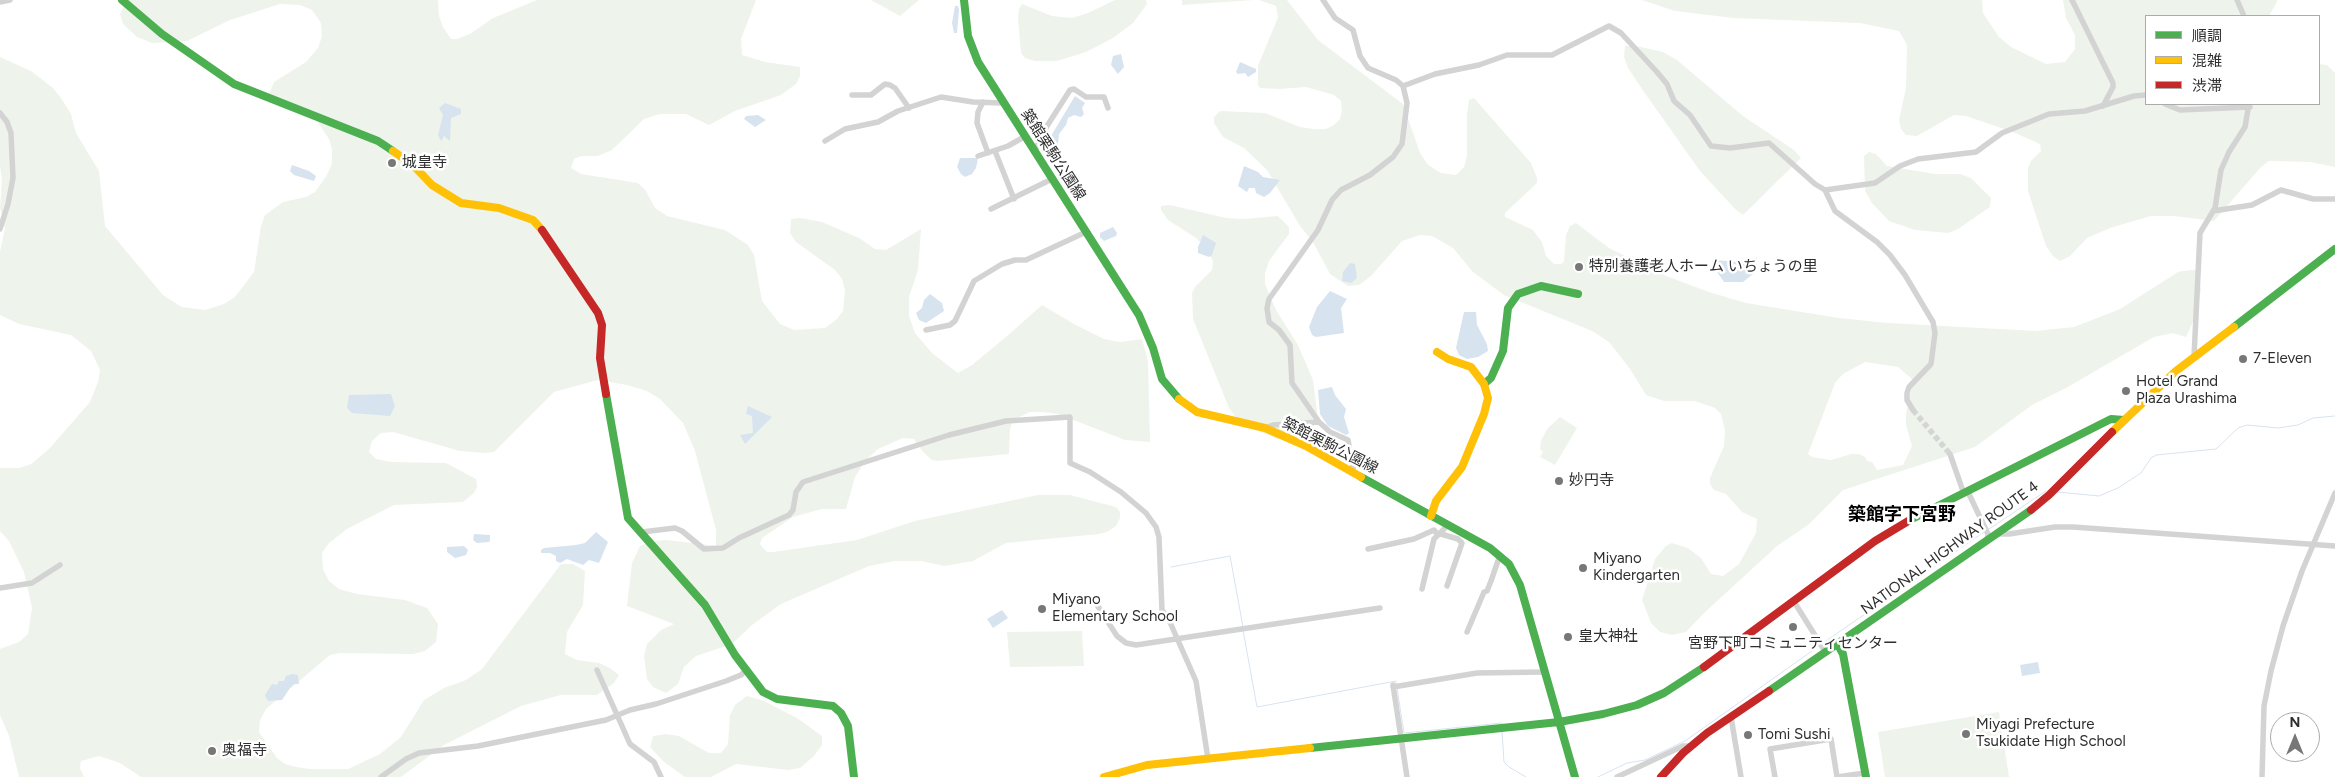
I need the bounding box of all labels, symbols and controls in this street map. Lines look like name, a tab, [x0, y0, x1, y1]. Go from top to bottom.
legend	[2145, 15, 2320, 105]
text: 順調	[2192, 27, 2222, 45]
text: 混雑	[2192, 52, 2222, 70]
text: 渋滞	[2192, 77, 2222, 95]
street label: 築館栗駒公園線	[1017, 106, 1089, 204]
place label: 城皇寺	[402, 154, 447, 172]
marker: 城皇寺	[386, 157, 398, 169]
place label: 特別養護老人ホーム いちょうの里	[1589, 258, 1818, 276]
marker: 特別養護老人ホーム いちょうの里	[1573, 261, 1585, 273]
place label: 7-Eleven	[2253, 350, 2312, 368]
marker: 7-Eleven	[2237, 353, 2249, 365]
place label: Hotel Grand Plaza Urashima	[2136, 373, 2237, 408]
marker: Hotel Grand Plaza Urashima	[2120, 385, 2132, 397]
street label: 築館栗駒公園線	[1279, 414, 1381, 478]
place label: 妙円寺	[1569, 472, 1614, 490]
marker: 妙円寺	[1553, 475, 1565, 487]
street label: NATIONAL HIGHWAY ROUTE 4	[1858, 477, 2042, 619]
district label: 築館字下宮野	[1848, 504, 1956, 526]
place label: Miyano Kindergarten	[1593, 550, 1680, 585]
marker: Miyano Kindergarten	[1577, 562, 1589, 574]
place label: Miyano Elementary School	[1052, 591, 1178, 626]
marker: Miyano Elementary School	[1036, 603, 1048, 615]
marker: 宮野下町コミュニティセンター	[1787, 621, 1799, 633]
place label: 皇大神社	[1578, 628, 1638, 646]
marker: 皇大神社	[1562, 631, 1574, 643]
place label: 宮野下町コミュニティセンター	[1688, 635, 1898, 653]
north arrow	[2270, 712, 2320, 762]
text: N	[2290, 714, 2300, 731]
place label: Miyagi Prefecture Tsukidate High School	[1976, 716, 2126, 751]
place label: Tomi Sushi	[1758, 726, 1830, 744]
marker: Miyagi Prefecture Tsukidate High School	[1960, 728, 1972, 740]
marker: Tomi Sushi	[1742, 729, 1754, 741]
place label: 奥福寺	[222, 742, 267, 760]
marker: 奥福寺	[206, 745, 218, 757]

